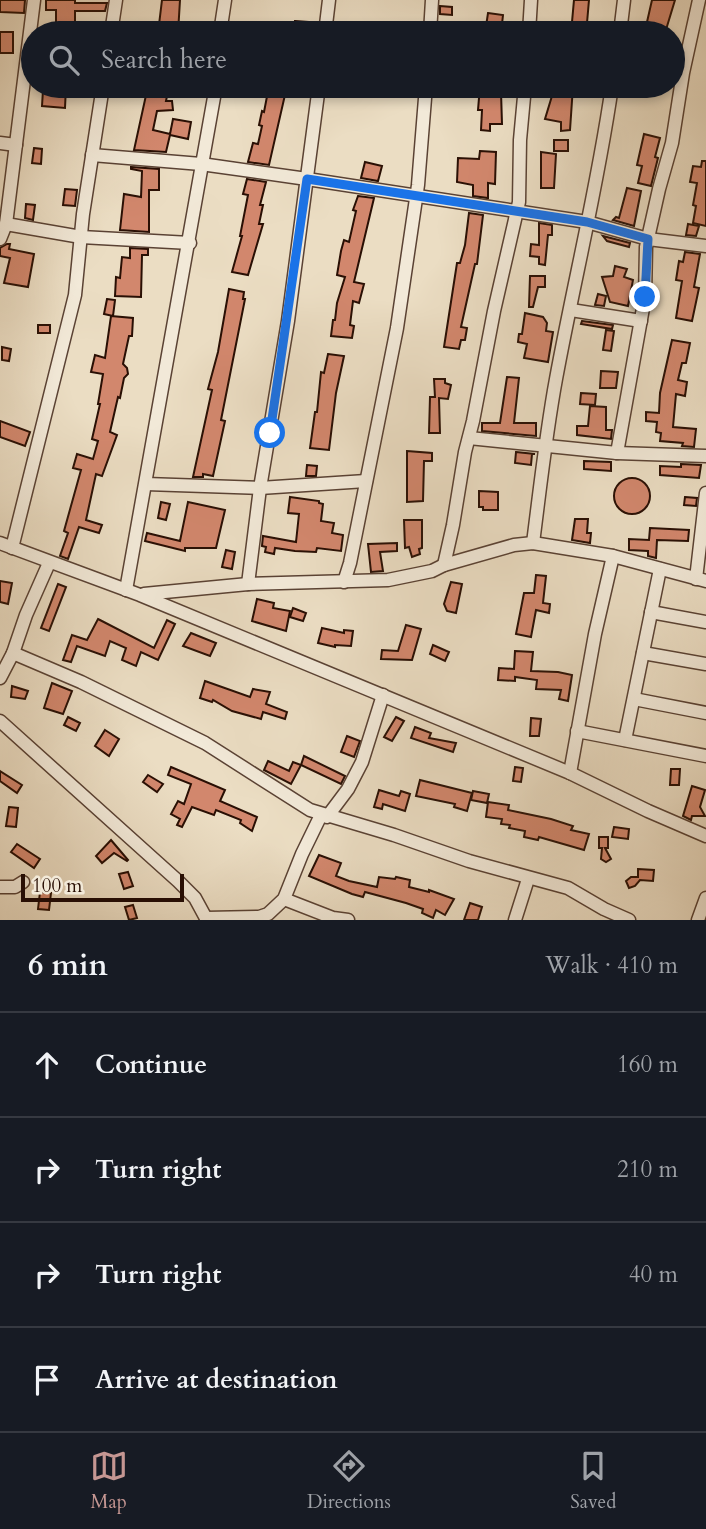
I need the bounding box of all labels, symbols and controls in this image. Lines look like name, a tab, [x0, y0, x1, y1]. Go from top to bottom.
search box	[21, 21, 685, 98]
icon: search	[45, 41, 83, 79]
text: Search here	[101, 42, 227, 77]
route end	[629, 281, 660, 312]
route start	[254, 417, 285, 448]
scale bar	[21, 871, 184, 903]
text: 100 m	[32, 873, 82, 899]
text: 6 min	[28, 945, 108, 986]
text: Walk · 410 m	[545, 950, 678, 981]
icon: ahead	[28, 1046, 66, 1084]
text: Continue	[95, 1047, 207, 1082]
text: 160 m	[617, 1049, 678, 1080]
icon: right	[28, 1151, 66, 1189]
text: Turn right	[95, 1152, 222, 1187]
text: 210 m	[617, 1154, 678, 1185]
icon: right	[28, 1256, 66, 1294]
text: Turn right	[95, 1257, 222, 1292]
text: 40 m	[629, 1259, 678, 1290]
icon: arrive	[28, 1361, 66, 1399]
text: Arrive at destination	[95, 1362, 338, 1397]
tab: Map	[90, 1447, 128, 1515]
tab: Directions	[307, 1447, 391, 1515]
tab: Saved	[570, 1447, 616, 1515]

